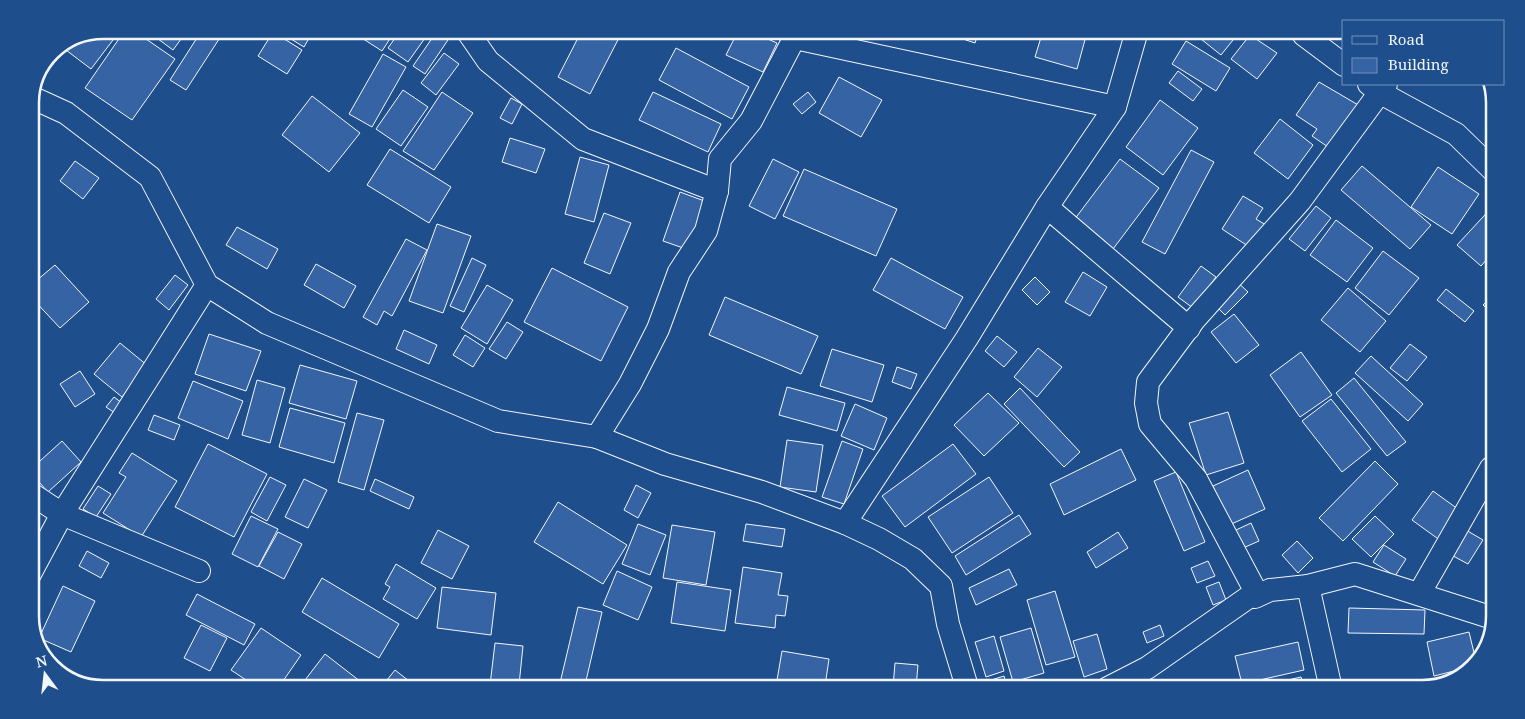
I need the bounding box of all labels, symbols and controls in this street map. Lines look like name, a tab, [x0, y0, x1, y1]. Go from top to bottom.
legend	[1342, 20, 1505, 85]
text: Road	[1388, 29, 1424, 49]
text: Building	[1388, 54, 1449, 74]
north arrow	[20, 649, 70, 699]
text: N	[34, 650, 49, 672]

